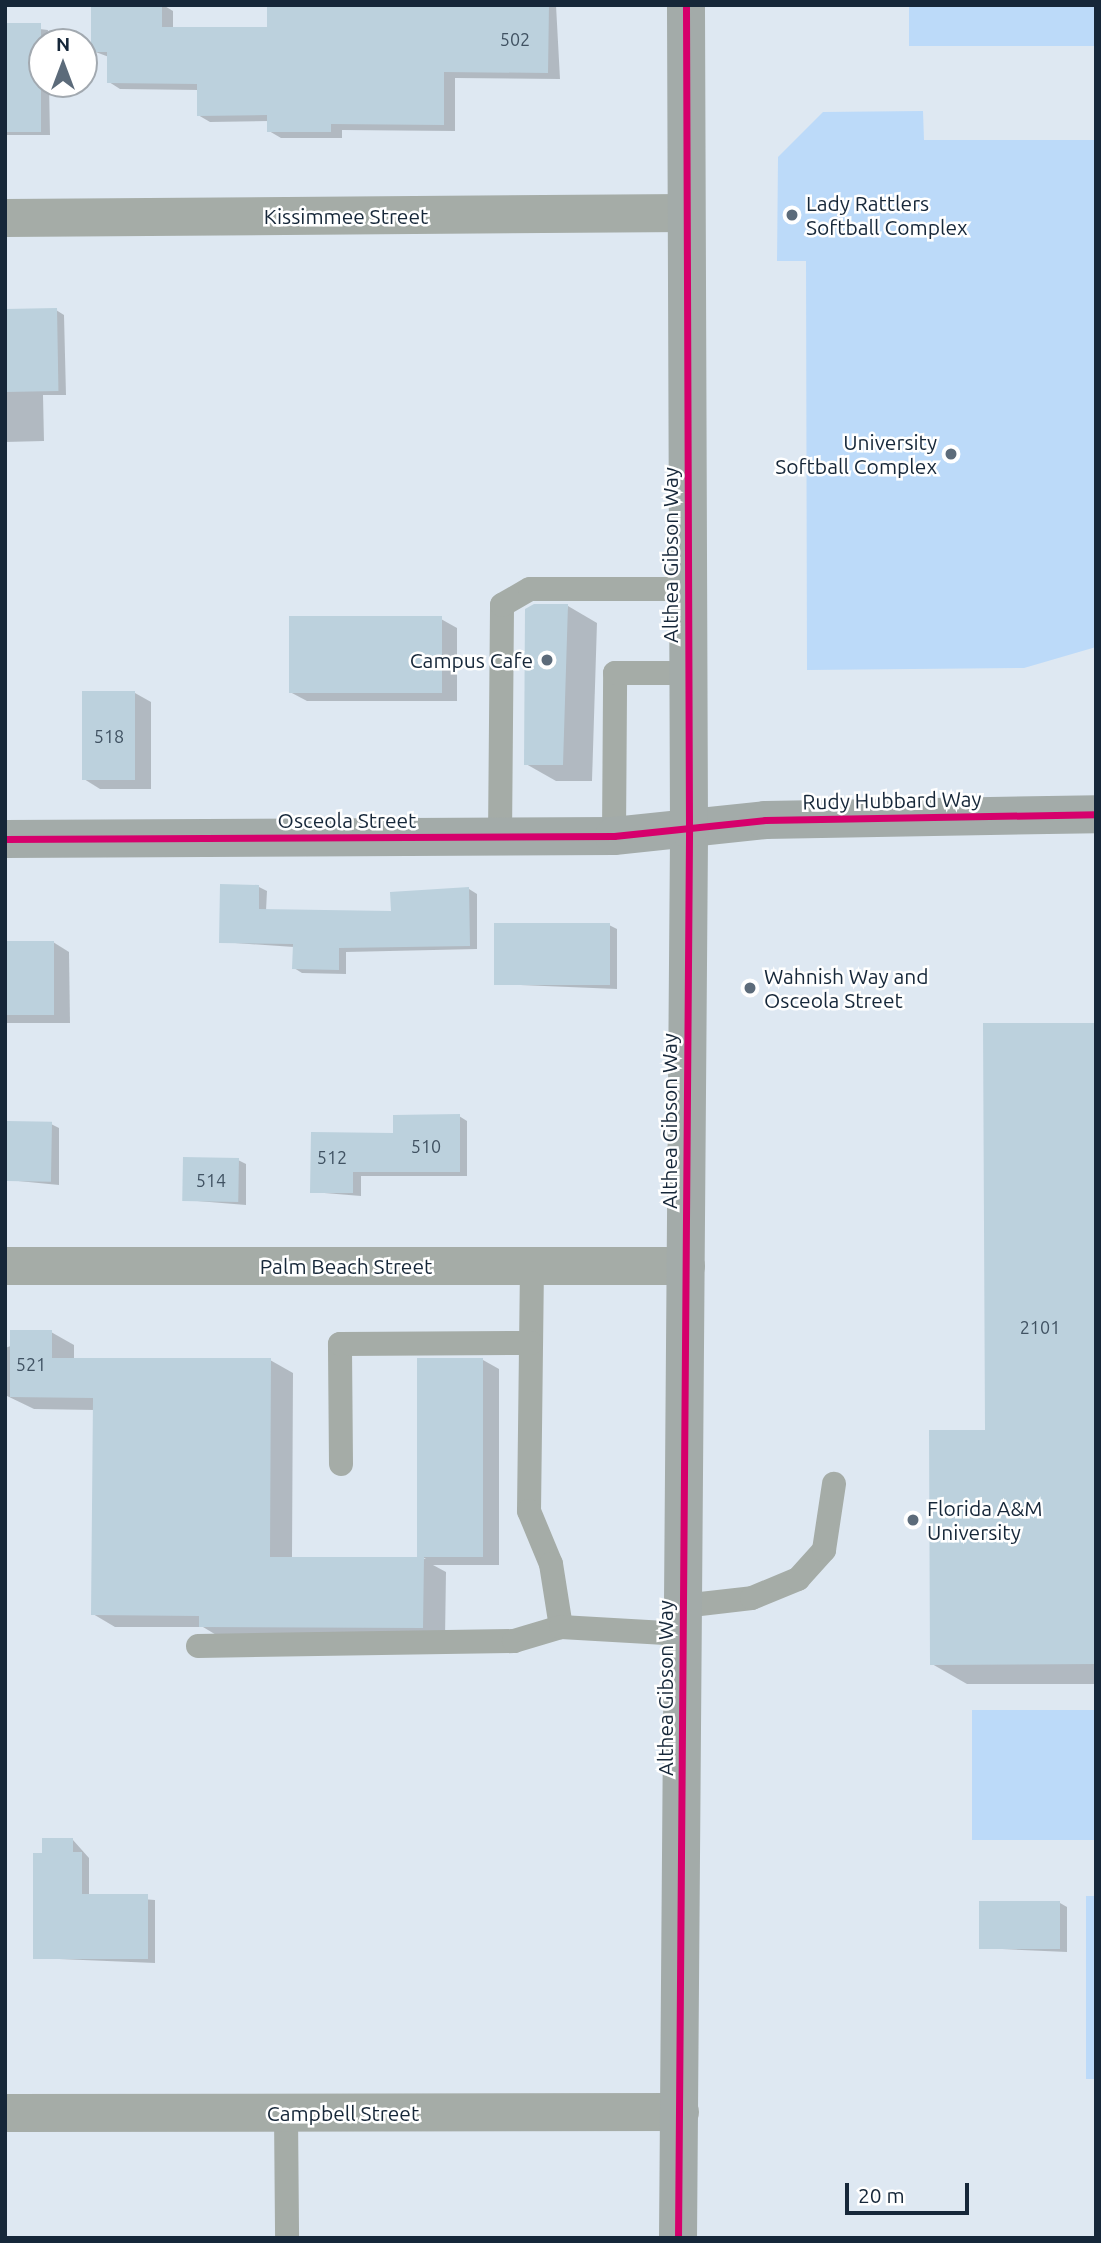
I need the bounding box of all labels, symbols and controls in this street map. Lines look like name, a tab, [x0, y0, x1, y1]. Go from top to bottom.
north arrow	[28, 28, 98, 98]
house number: 502	[500, 28, 530, 50]
text: N	[56, 33, 70, 55]
place label: Lady Rattlers Softball Complex	[806, 190, 968, 240]
street label: Kissimmee Street	[264, 203, 428, 229]
marker: Lady Rattlers Softball Complex	[784, 207, 800, 223]
place label: University Softball Complex	[775, 429, 937, 479]
marker: University Softball Complex	[943, 446, 959, 462]
street label: Althea Gibson Way	[657, 467, 683, 643]
place label: Campus Cafe	[410, 647, 533, 673]
marker: Campus Cafe	[539, 652, 555, 668]
house number: 518	[94, 725, 124, 747]
street label: Rudy Hubbard Way	[802, 786, 982, 814]
street label: Osceola Street	[278, 807, 416, 833]
place label: Wahnish Way and Osceola Street	[764, 963, 929, 1013]
marker: Wahnish Way and Osceola Street	[742, 980, 758, 996]
street label: Althea Gibson Way	[656, 1033, 682, 1209]
house number: 510	[411, 1135, 441, 1157]
house number: 512	[317, 1146, 347, 1168]
house number: 514	[196, 1169, 226, 1191]
street label: Palm Beach Street	[260, 1253, 432, 1279]
house number: 2101	[1020, 1316, 1060, 1338]
house number: 521	[16, 1353, 46, 1375]
place label: Florida A&M University	[927, 1495, 1042, 1545]
marker: Florida A&M University	[905, 1512, 921, 1528]
street label: Althea Gibson Way	[652, 1600, 678, 1776]
street label: Campbell Street	[267, 2100, 419, 2126]
scale bar	[849, 2170, 973, 2214]
text: 20 m	[858, 2183, 905, 2207]

